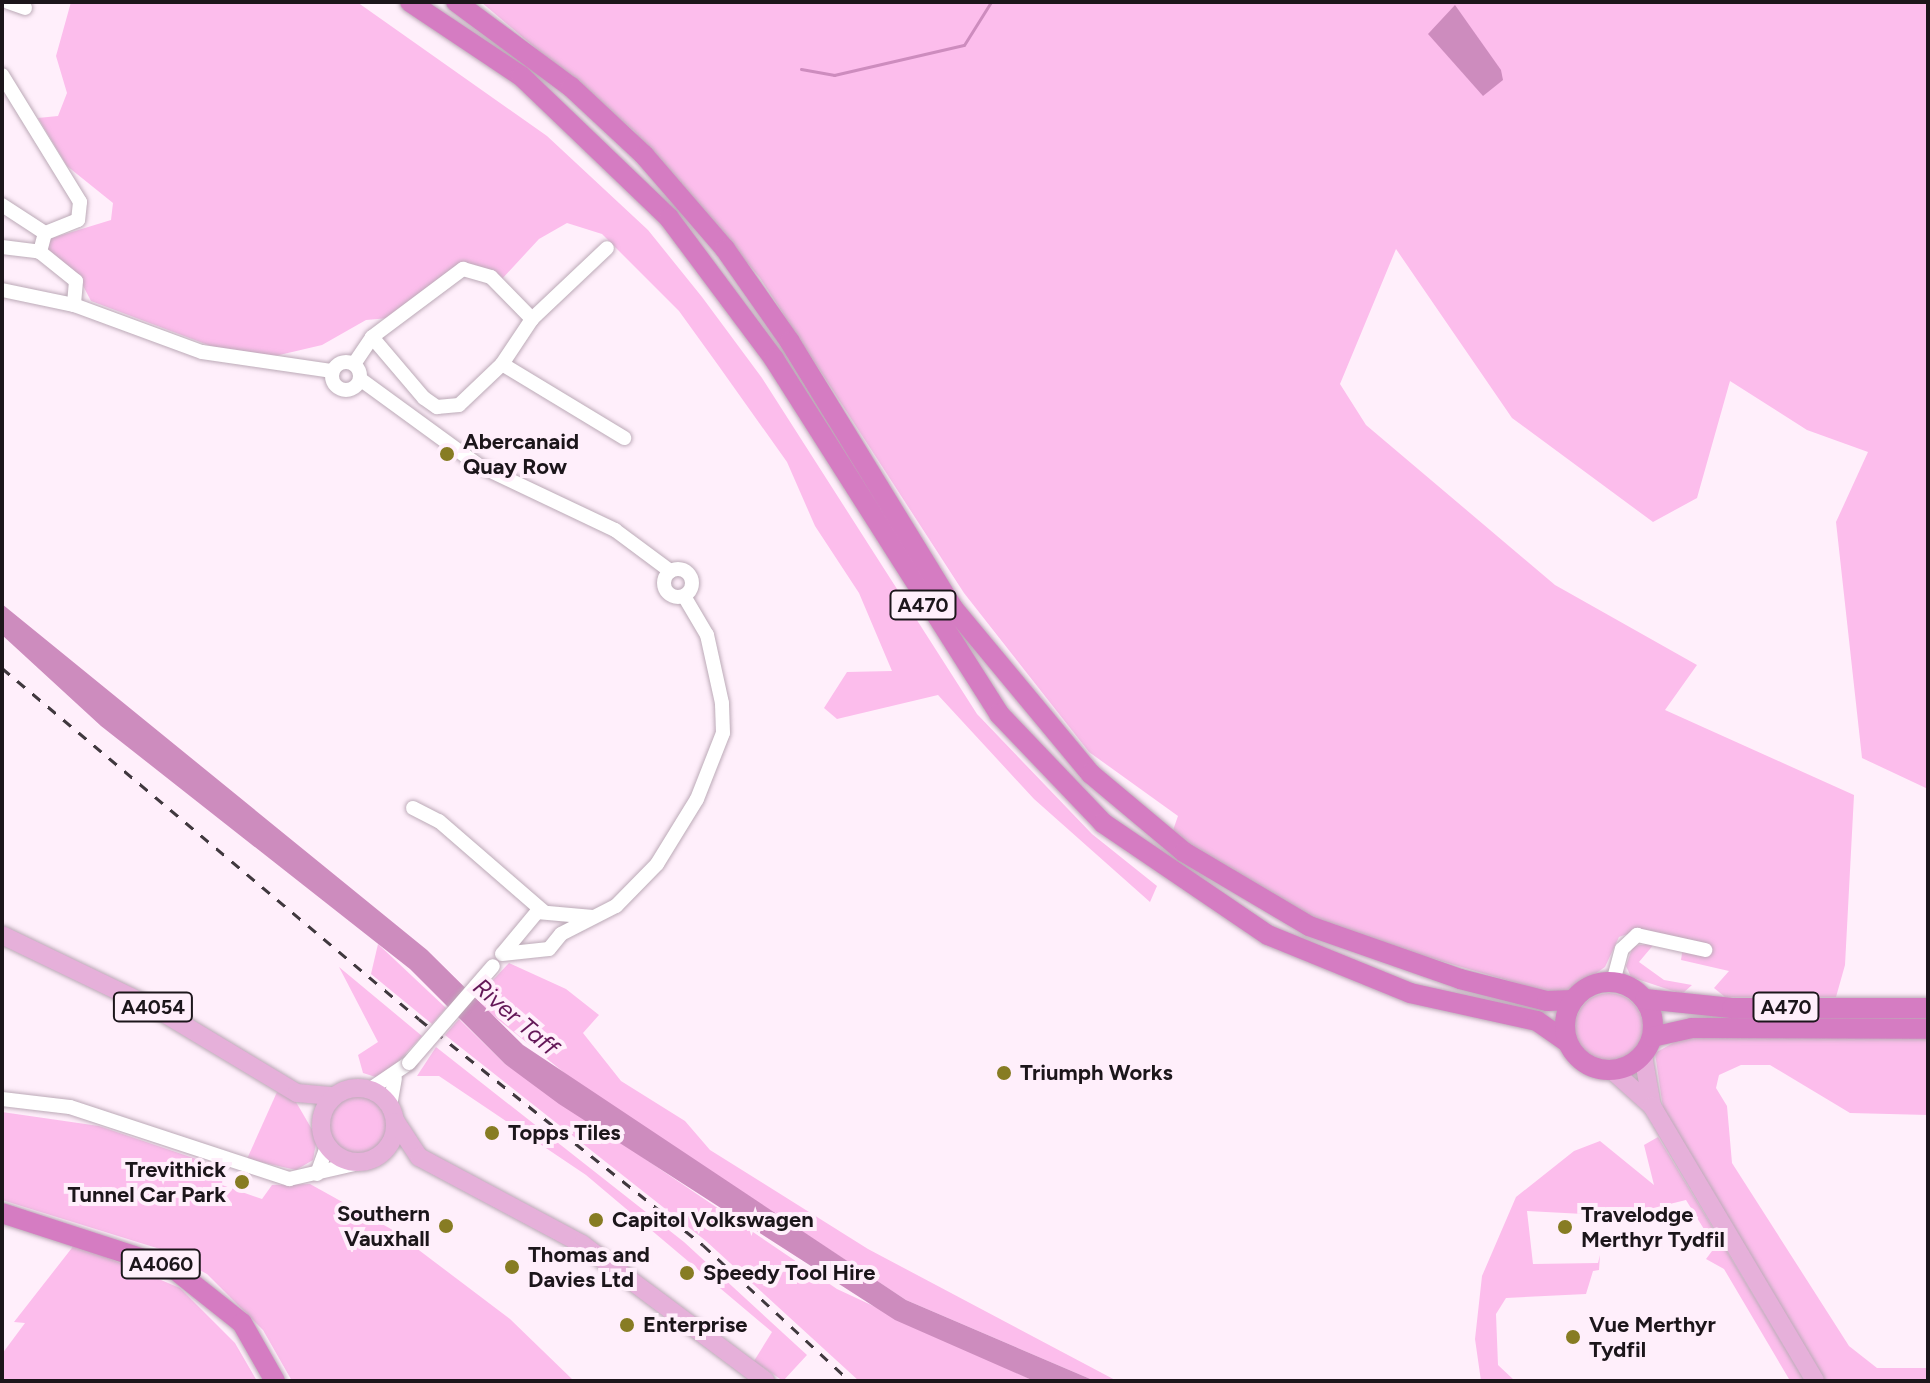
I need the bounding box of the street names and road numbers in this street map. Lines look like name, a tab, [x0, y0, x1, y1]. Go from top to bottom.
road number: A470	[889, 589, 957, 621]
road number: A4054	[111, 991, 195, 1023]
road number: A470	[1752, 991, 1820, 1023]
road number: A4060	[119, 1248, 203, 1280]

